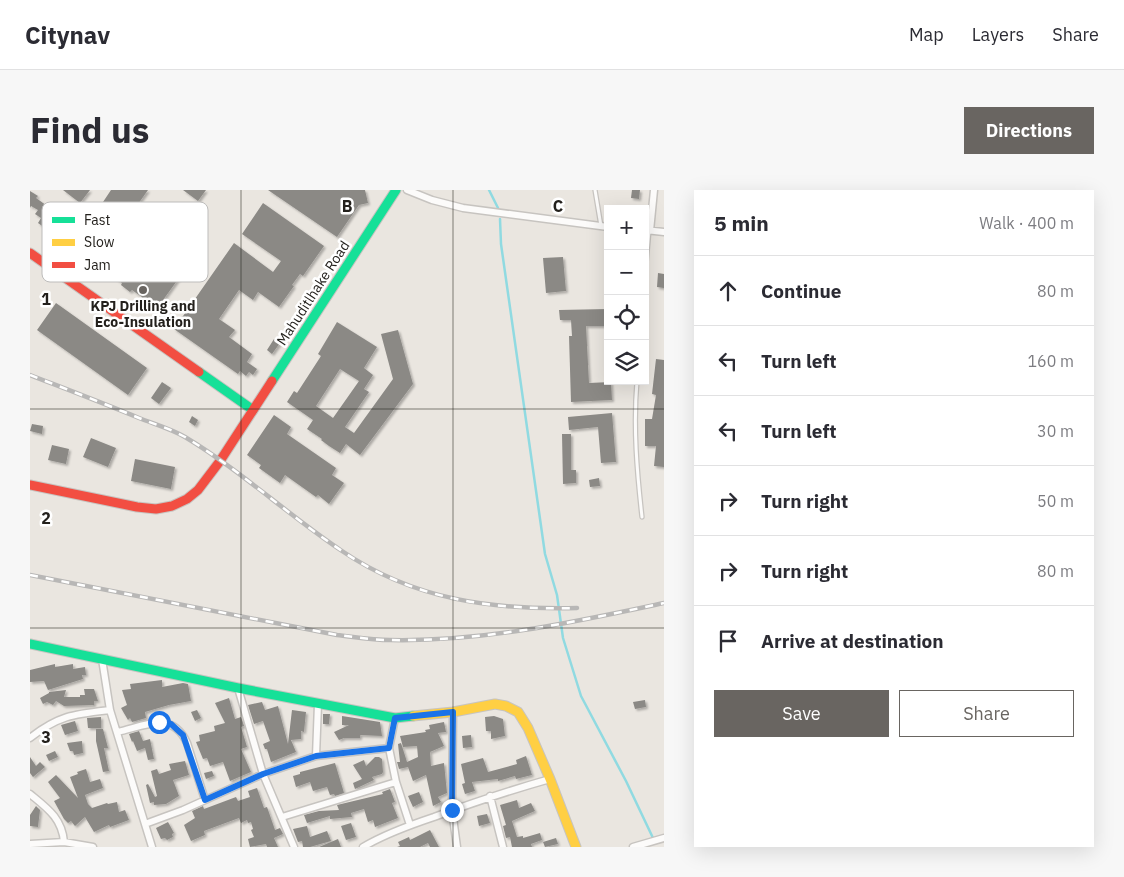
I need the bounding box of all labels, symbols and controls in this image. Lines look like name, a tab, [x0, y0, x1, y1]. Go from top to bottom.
text: Citynav	[25, 19, 110, 51]
text: Map	[909, 23, 944, 46]
text: Layers	[972, 23, 1024, 46]
text: Share	[1052, 23, 1099, 46]
text: Find us	[30, 107, 149, 153]
button: Directions	[964, 107, 1094, 154]
text: B	[342, 196, 353, 216]
text: C	[553, 196, 563, 216]
legend	[42, 202, 208, 282]
map controls	[604, 205, 649, 385]
button: +	[604, 205, 649, 250]
text: 5 min	[714, 209, 769, 237]
text: Fast	[84, 211, 110, 229]
text: Walk · 400 m	[979, 213, 1074, 233]
text: Slow	[84, 233, 115, 251]
street label: Mahuditlhake Road	[273, 237, 353, 349]
button: −	[604, 250, 649, 295]
text: Jam	[84, 256, 111, 274]
icon: ahead	[714, 277, 742, 305]
text: Continue	[761, 279, 841, 303]
text: 80 m	[1037, 281, 1074, 301]
marker: KPJ Drilling and Eco-Insulation	[137, 284, 149, 296]
text: 1	[41, 289, 51, 309]
button: locate	[604, 295, 649, 340]
place label: KPJ Drilling and Eco-Insulation	[90, 297, 196, 331]
button: layers	[604, 340, 649, 385]
icon: left	[714, 347, 742, 375]
text: Turn left	[761, 349, 837, 373]
text: 160 m	[1027, 351, 1074, 371]
icon: left	[714, 417, 742, 445]
text: Turn left	[761, 419, 837, 443]
text: 30 m	[1037, 421, 1074, 441]
icon: right	[714, 487, 742, 515]
text: Turn right	[761, 489, 848, 513]
text: 50 m	[1037, 491, 1074, 511]
text: 2	[41, 508, 51, 528]
icon: right	[714, 557, 742, 585]
text: Turn right	[761, 559, 848, 583]
text: 80 m	[1037, 561, 1074, 581]
icon: arrive	[714, 627, 742, 655]
text: Arrive at destination	[761, 629, 944, 653]
button: Save	[714, 690, 889, 737]
button: Share	[899, 690, 1074, 737]
route start	[148, 711, 171, 734]
text: 3	[41, 727, 51, 747]
route end	[441, 799, 464, 822]

